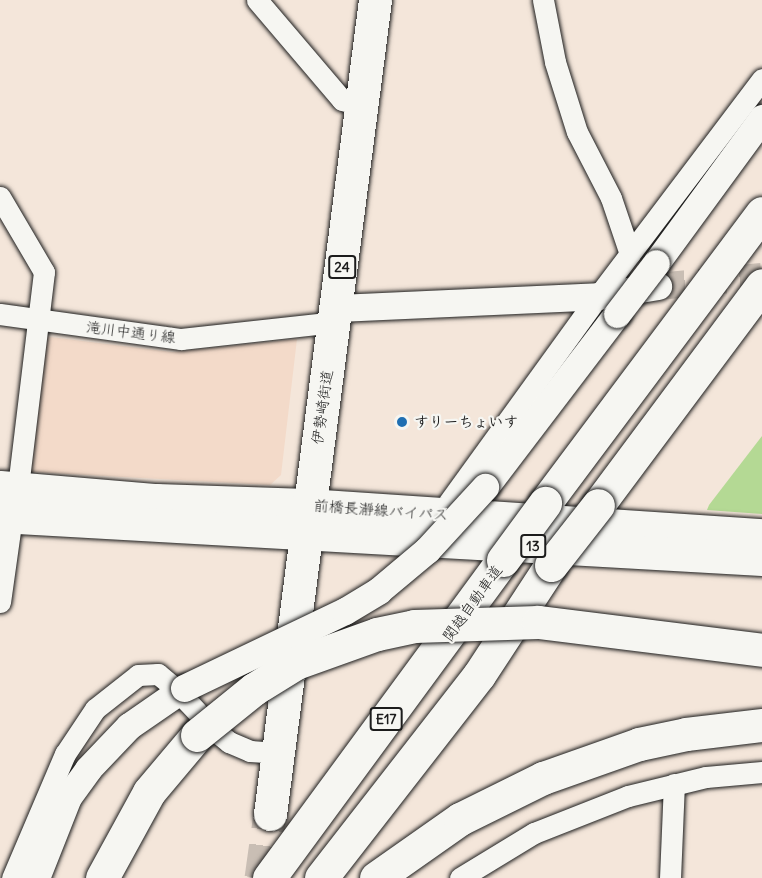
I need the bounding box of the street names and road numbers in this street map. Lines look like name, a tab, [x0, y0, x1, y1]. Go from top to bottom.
road number: 24	[327, 256, 357, 278]
street label: 滝川中通り線	[85, 318, 177, 346]
street label: 伊勢崎街道	[308, 369, 336, 445]
street label: 前橋長瀞線バイパス	[313, 496, 449, 524]
road number: 13	[520, 535, 546, 557]
street label: 関越自動車道	[438, 561, 506, 645]
road number: E17	[370, 708, 402, 730]

